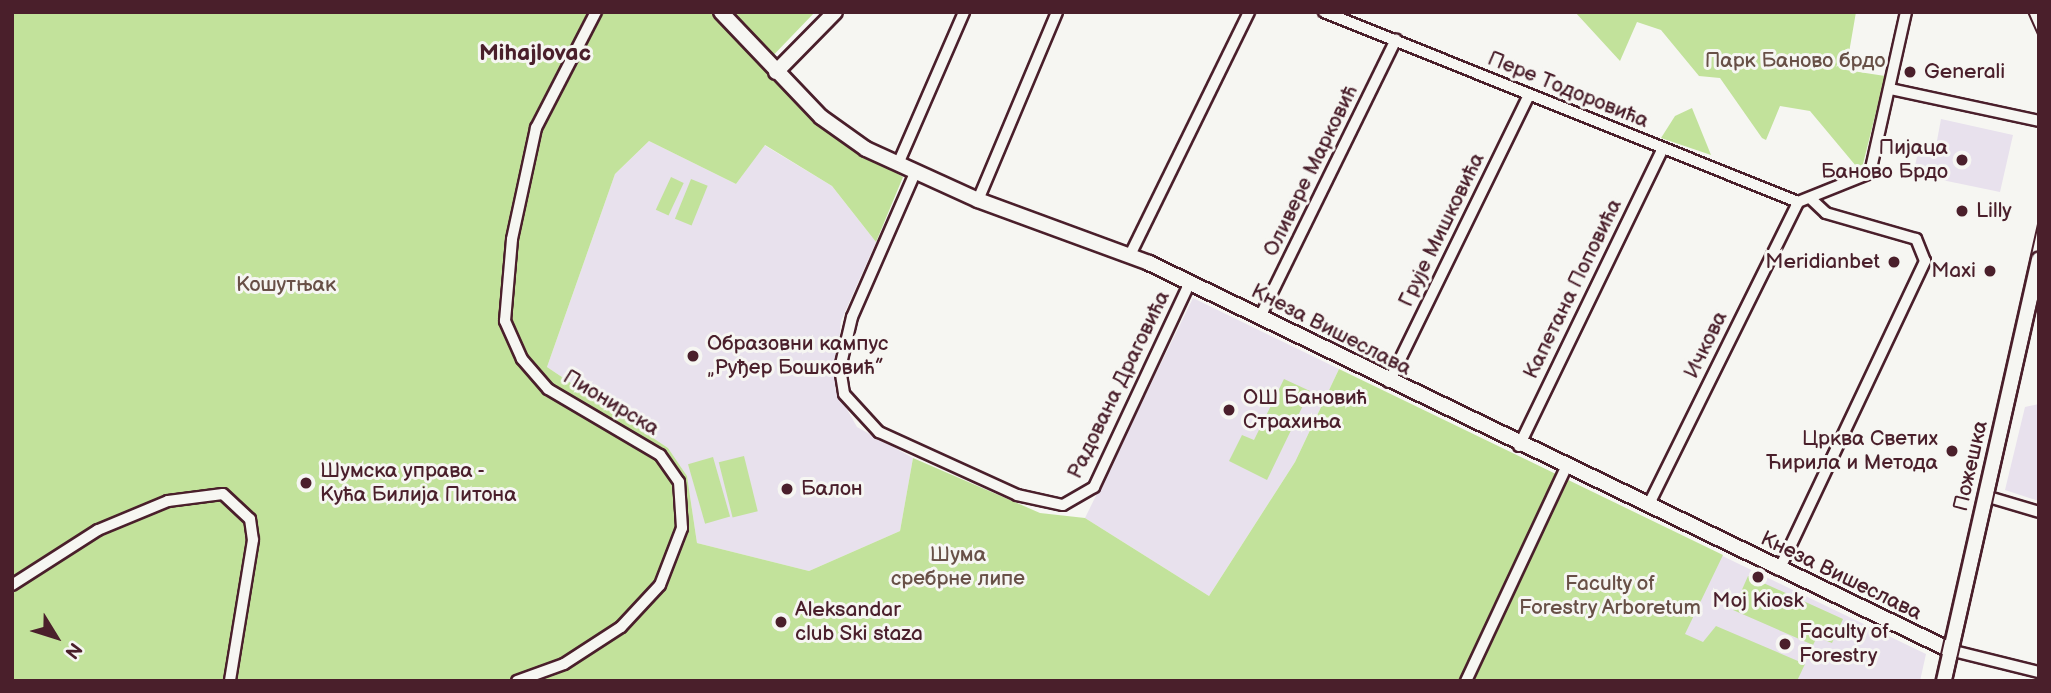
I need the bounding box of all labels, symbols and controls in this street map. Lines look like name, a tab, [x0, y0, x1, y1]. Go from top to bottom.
district label: Mihajlovac	[479, 39, 591, 67]
street label: Пере Тодоровића	[1484, 46, 1652, 134]
park label: Парк Баново брдо	[1705, 48, 1885, 74]
place label: Generali	[1924, 59, 2005, 85]
marker: Generali	[1902, 64, 1918, 80]
street label: Оливере Марковић	[1259, 81, 1363, 261]
place label: Пијаца Баново Брдо	[1821, 135, 1948, 185]
street label: Грује Мишковића	[1394, 149, 1490, 311]
marker: Пијаца Баново Брдо	[1954, 152, 1970, 168]
street label: Капетана Поповића	[1519, 195, 1627, 383]
place label: Lilly	[1976, 198, 2012, 224]
marker: Lilly	[1954, 203, 1970, 219]
place label: Meridianbet	[1765, 249, 1880, 275]
marker: Meridianbet	[1886, 254, 1902, 270]
place label: Maxi	[1931, 258, 1976, 284]
marker: Maxi	[1982, 263, 1998, 279]
park label: Кошутњак	[236, 272, 336, 298]
street label: Кнеза Вишеслава	[1247, 279, 1415, 381]
street label: Радована Драговића	[1062, 287, 1176, 483]
street label: Ичкова	[1679, 307, 1733, 383]
place label: Образовни кампус „Руђер Бошковић”	[707, 331, 888, 381]
marker: Образовни кампус „Руђер Бошковић”	[685, 348, 701, 364]
street label: Пионирска	[558, 365, 664, 441]
place label: ОШ Бановић Страхиња	[1243, 385, 1367, 435]
marker: ОШ Бановић Страхиња	[1221, 402, 1237, 418]
street label: Пожешка	[1948, 418, 1994, 514]
place label: Црква Светих Ћирила и Метода	[1766, 426, 1938, 476]
marker: Црква Светих Ћирила и Метода	[1944, 443, 1960, 459]
place label: Шумска управа - Кућа Билија Питона	[320, 458, 517, 508]
marker: Шумска управа - Кућа Билија Питона	[298, 475, 314, 491]
place label: Балон	[801, 476, 863, 502]
marker: Балон	[779, 481, 795, 497]
street label: Кнеза Вишеслава	[1756, 526, 1926, 626]
park label: Шума сребрне липе	[891, 542, 1025, 592]
marker: Moj Kiosk	[1750, 569, 1766, 585]
park label: Faculty of Forestry Arboretum	[1518, 571, 1702, 621]
place label: Moj Kiosk	[1712, 588, 1804, 614]
place label: Aleksandar club Ski staza	[795, 597, 923, 647]
north arrow	[21, 602, 91, 672]
marker: Aleksandar club Ski staza	[773, 614, 789, 630]
place label: Faculty of Forestry	[1799, 619, 1890, 669]
marker: Faculty of Forestry	[1777, 636, 1793, 652]
text: N	[59, 638, 86, 663]

